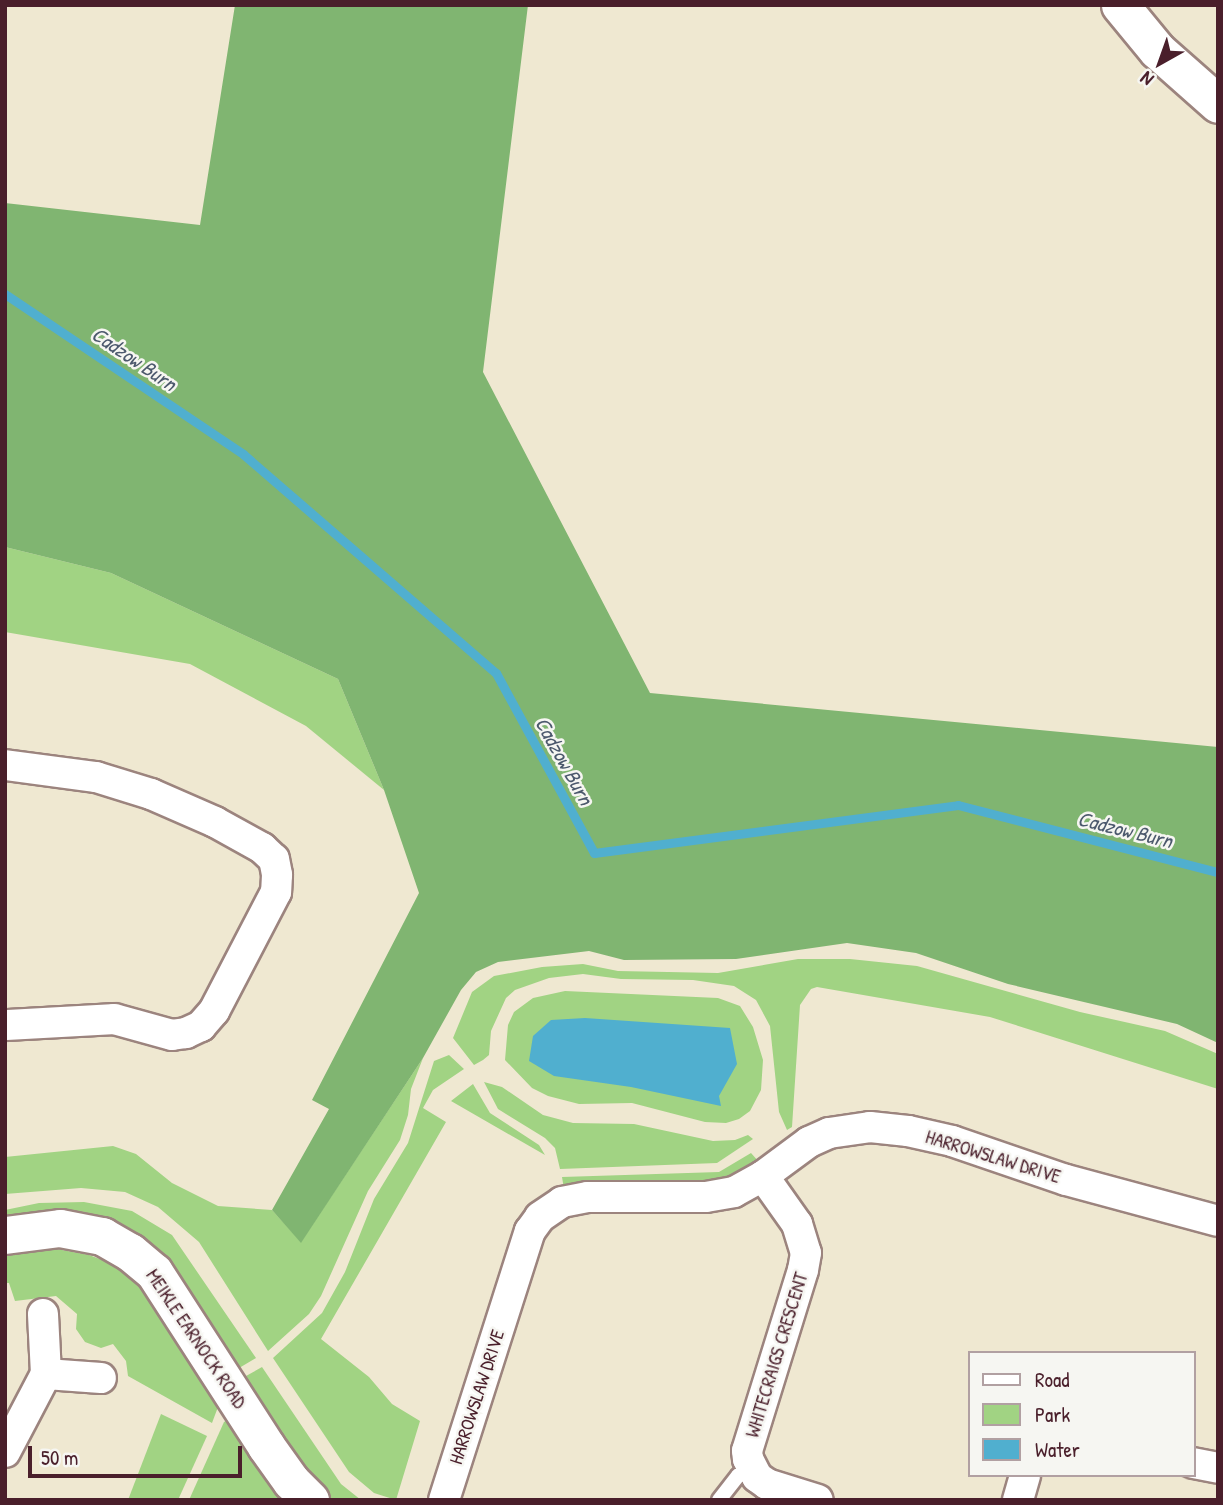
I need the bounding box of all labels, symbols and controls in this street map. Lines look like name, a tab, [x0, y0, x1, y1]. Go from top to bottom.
north arrow	[1125, 28, 1195, 98]
text: N	[1134, 66, 1159, 92]
water label: Cadzow Burn	[87, 322, 181, 396]
water label: Cadzow Burn	[530, 713, 598, 809]
water label: Cadzow Burn	[1075, 806, 1175, 854]
street label: HARROWSLAW DRIVE	[923, 1126, 1063, 1188]
street label: MEIKLE EARNOCK ROAD	[141, 1265, 251, 1413]
street label: WHITECRAIGS CRESCENT	[741, 1270, 813, 1440]
street label: HARROWSLAW DRIVE	[445, 1327, 509, 1467]
legend	[968, 1351, 1195, 1477]
text: Road	[1035, 1365, 1069, 1394]
text: Park	[1035, 1400, 1070, 1429]
scale bar	[32, 1432, 245, 1476]
text: Water	[1035, 1435, 1080, 1464]
text: 50 m	[41, 1443, 78, 1472]

